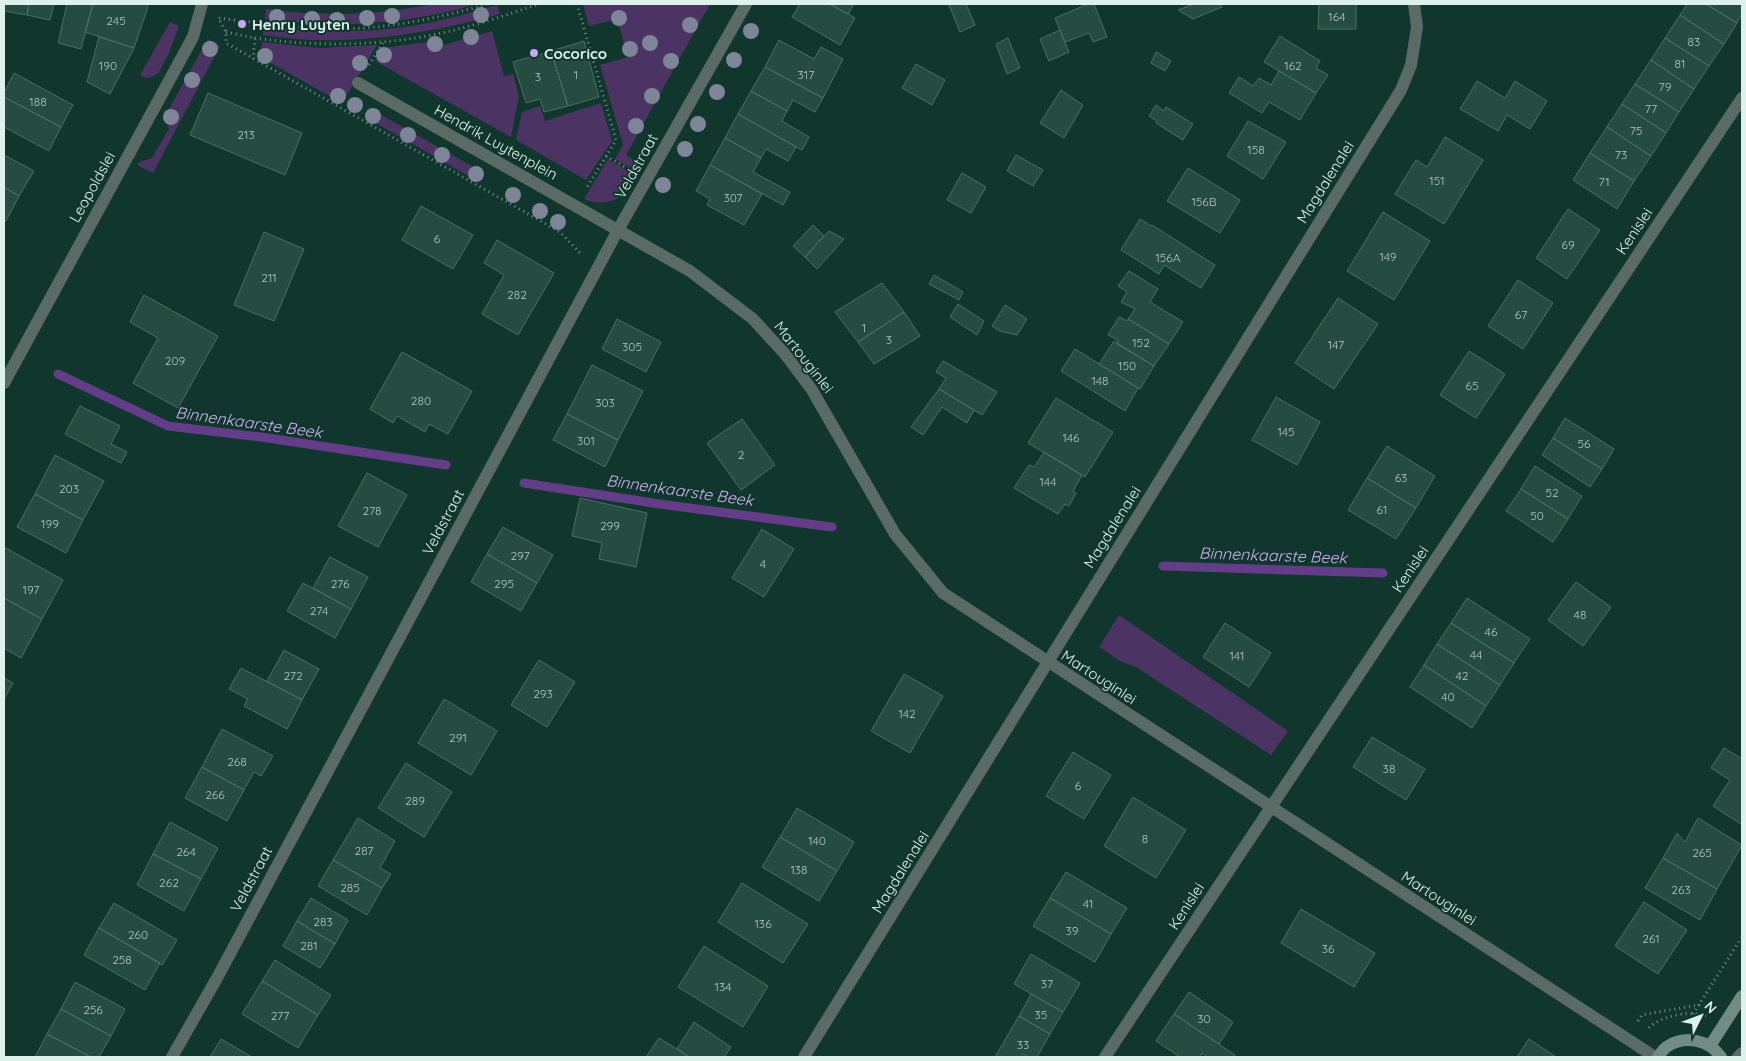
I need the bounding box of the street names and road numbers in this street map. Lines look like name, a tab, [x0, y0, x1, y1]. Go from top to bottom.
street label: Hendrik Luytenplein	[431, 100, 561, 184]
street label: Veldstraat	[610, 130, 662, 202]
street label: Magdalenalei	[1292, 137, 1358, 227]
street label: Leopoldslei	[65, 148, 119, 226]
street label: Kenislei	[1612, 204, 1656, 258]
street label: Martouginlei	[770, 317, 838, 397]
street label: Magdalenalei	[1079, 482, 1145, 572]
street label: Veldstraat	[418, 486, 468, 558]
street label: Kenislei	[1388, 542, 1432, 596]
street label: Martouginlei	[1058, 646, 1140, 708]
street label: Magdalenalei	[867, 827, 933, 917]
street label: Veldstraat	[226, 843, 276, 915]
street label: Martouginlei	[1398, 867, 1480, 929]
street label: Kenislei	[1164, 879, 1208, 933]

